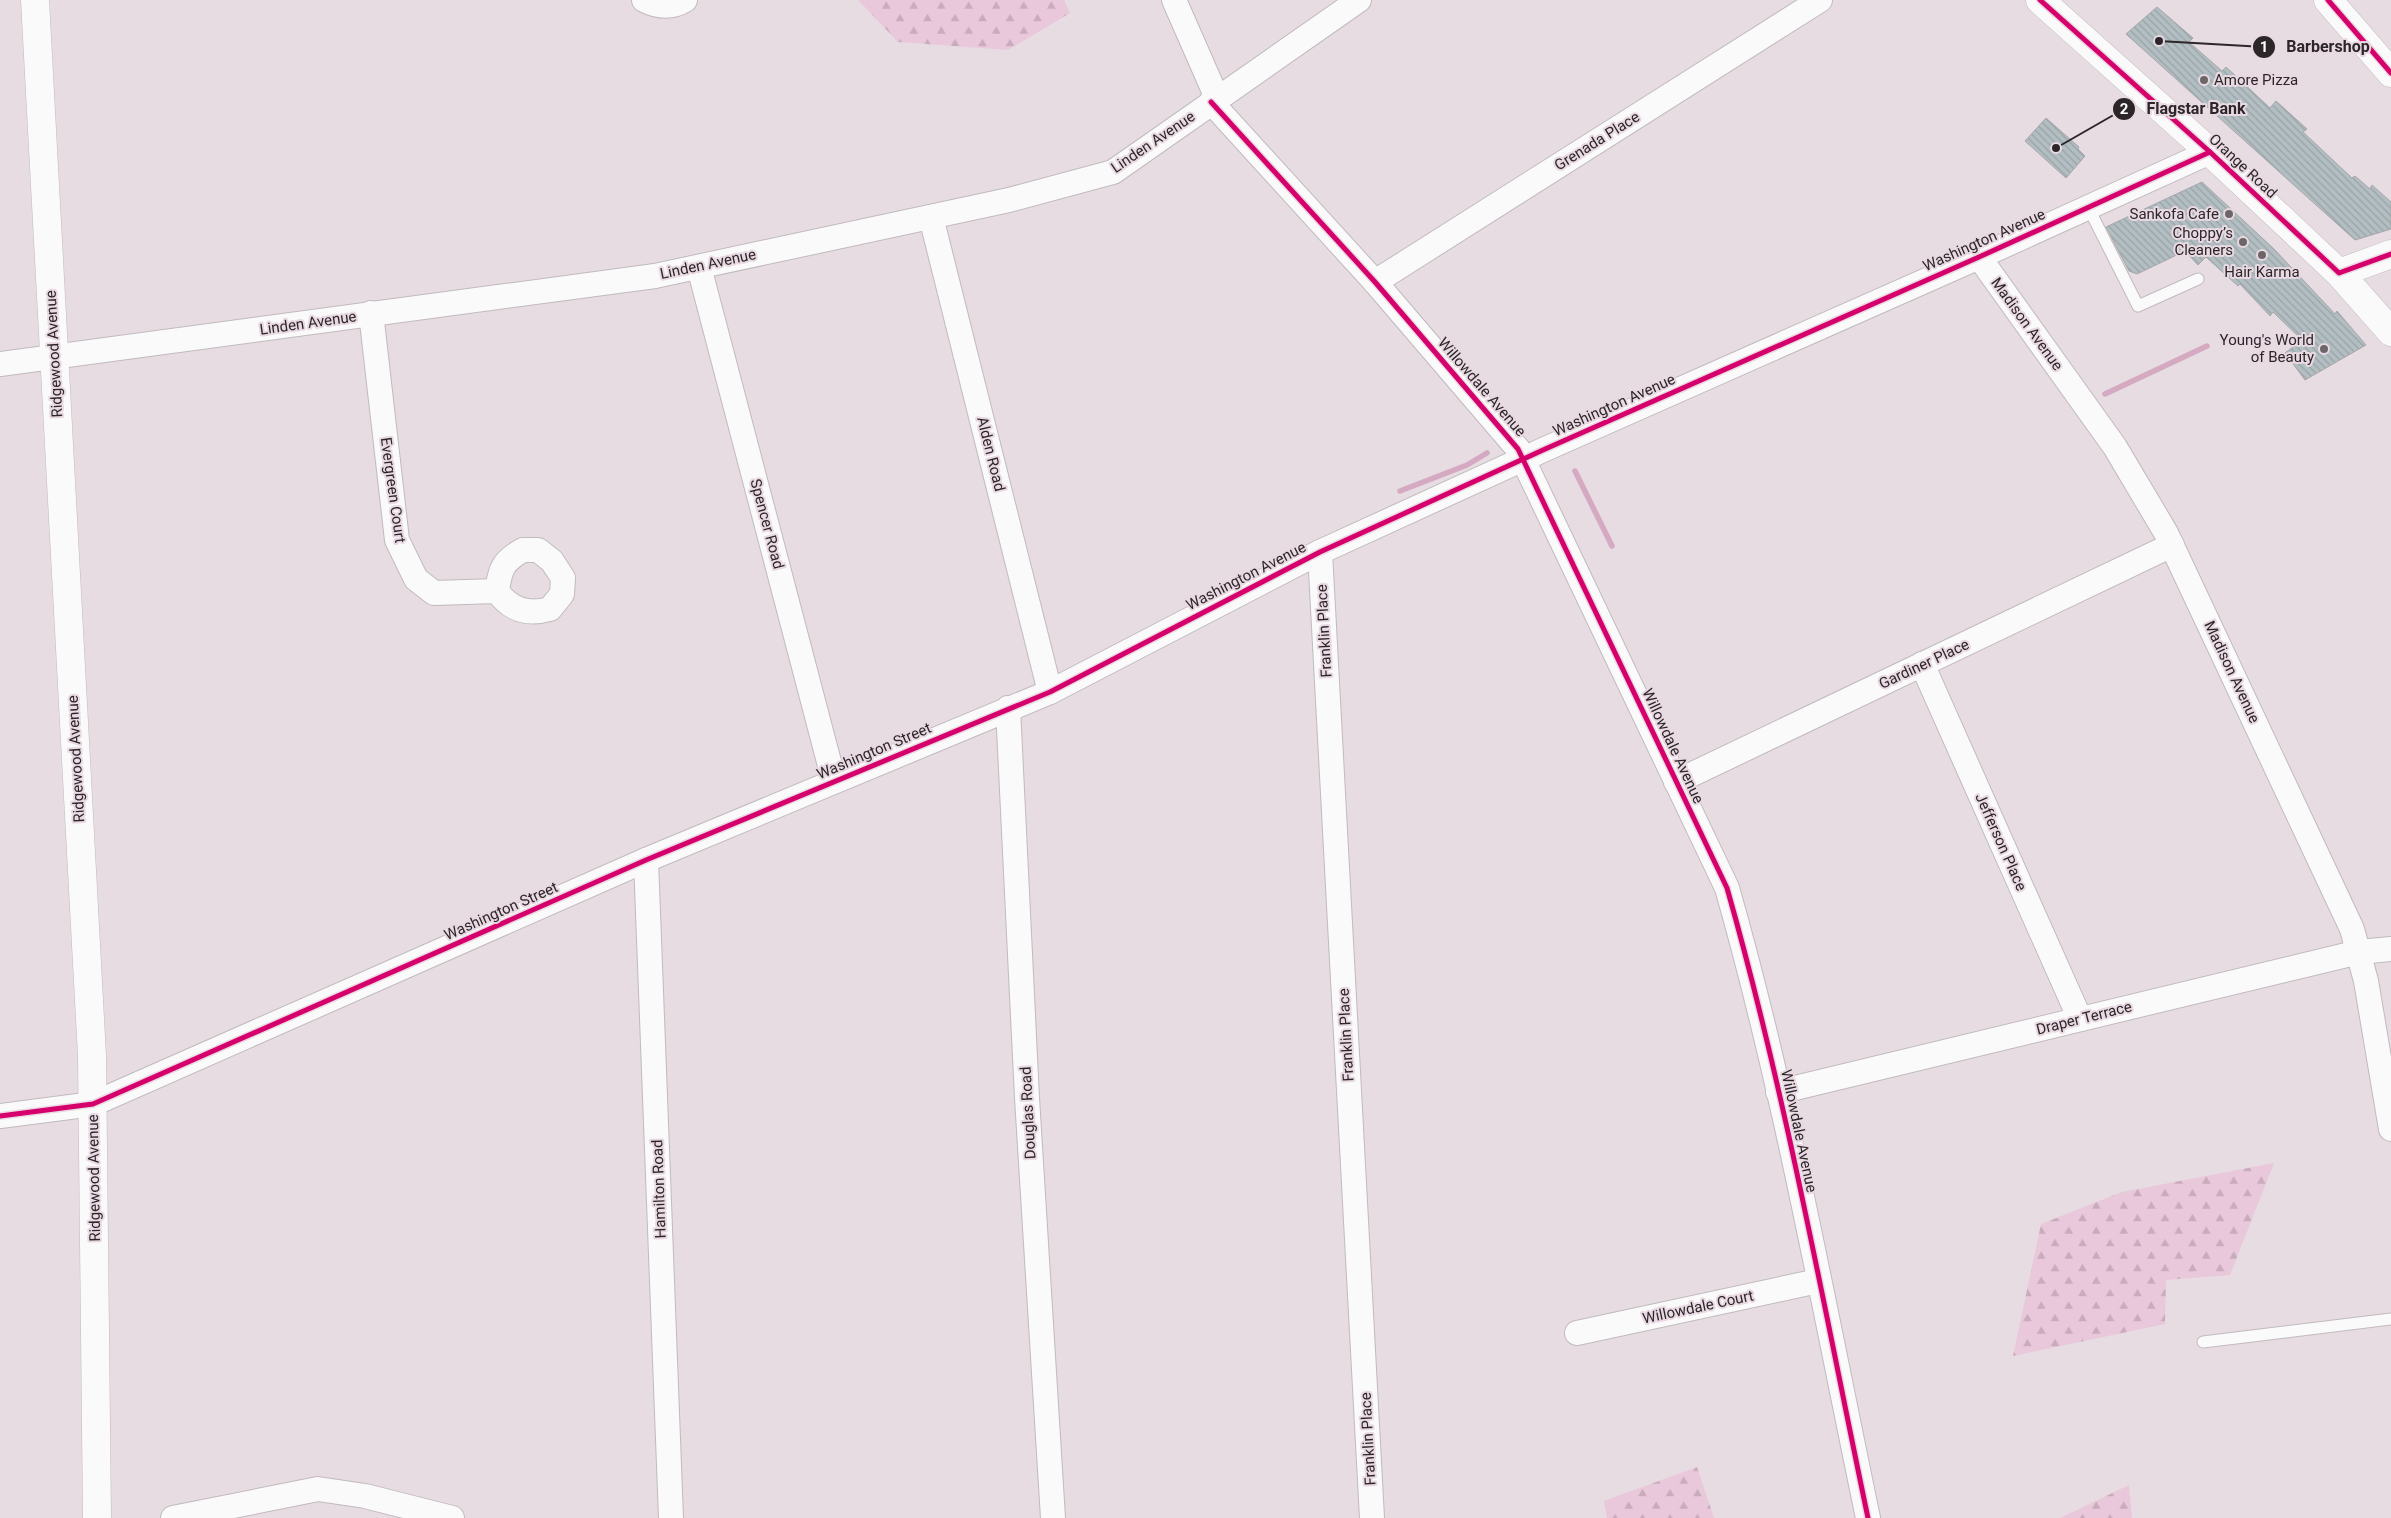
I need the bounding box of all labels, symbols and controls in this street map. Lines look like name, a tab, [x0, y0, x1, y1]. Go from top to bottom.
callout: Barbershop	[2251, 31, 2380, 62]
text: Barbershop	[2286, 37, 2370, 56]
text: 1	[2260, 38, 2268, 56]
place label: Amore Pizza	[2214, 71, 2298, 89]
marker: Amore Pizza	[2198, 74, 2210, 86]
callout: Flagstar Bank	[2111, 93, 2255, 124]
text: Flagstar Bank	[2146, 99, 2246, 118]
text: 2	[2120, 100, 2129, 118]
street label: Linden Avenue	[1108, 107, 1198, 177]
street label: Grenada Place	[1551, 108, 1643, 174]
street label: Orange Road	[2205, 130, 2281, 202]
street label: Washington Avenue	[1920, 205, 2048, 275]
place label: Sankofa Cafe	[2129, 205, 2219, 223]
marker: Sankofa Cafe	[2223, 208, 2235, 220]
place label: Choppy’s Cleaners	[2173, 224, 2233, 259]
marker: Choppy’s Cleaners	[2237, 236, 2249, 248]
street label: Linden Avenue	[658, 245, 758, 283]
marker: Hair Karma	[2256, 249, 2268, 261]
place label: Hair Karma	[2224, 263, 2300, 281]
street label: Madison Avenue	[1987, 274, 2067, 374]
street label: Ridgewood Avenue	[42, 290, 66, 418]
street label: Linden Avenue	[258, 307, 358, 339]
place label: Young's World of Beauty	[2220, 331, 2314, 366]
street label: Willowdale Avenue	[1434, 334, 1530, 440]
marker: Young's World of Beauty	[2318, 343, 2330, 355]
street label: Washington Avenue	[1550, 370, 1678, 440]
street label: Alden Road	[973, 415, 1009, 493]
street label: Evergreen Court	[377, 436, 409, 544]
street label: Spencer Road	[746, 477, 788, 571]
street label: Washington Avenue	[1183, 538, 1309, 614]
street label: Franklin Place	[1313, 584, 1335, 678]
street label: Madison Avenue	[2200, 618, 2264, 726]
street label: Gardiner Place	[1876, 635, 1972, 693]
street label: Willowdale Avenue	[1638, 686, 1708, 807]
street label: Ridgewood Avenue	[64, 695, 88, 823]
street label: Washington Street	[814, 719, 934, 783]
street label: Jefferson Place	[1971, 790, 2031, 894]
street label: Washington Street	[441, 878, 561, 944]
street label: Franklin Place	[1335, 988, 1357, 1082]
street label: Draper Terrace	[2034, 997, 2134, 1039]
street label: Douglas Road	[1017, 1066, 1039, 1160]
street label: Willowdale Avenue	[1777, 1068, 1821, 1194]
street label: Ridgewood Avenue	[84, 1114, 104, 1242]
street label: Hamilton Road	[648, 1139, 670, 1239]
street label: Willowdale Court	[1641, 1286, 1755, 1328]
street label: Franklin Place	[1357, 1392, 1379, 1486]

